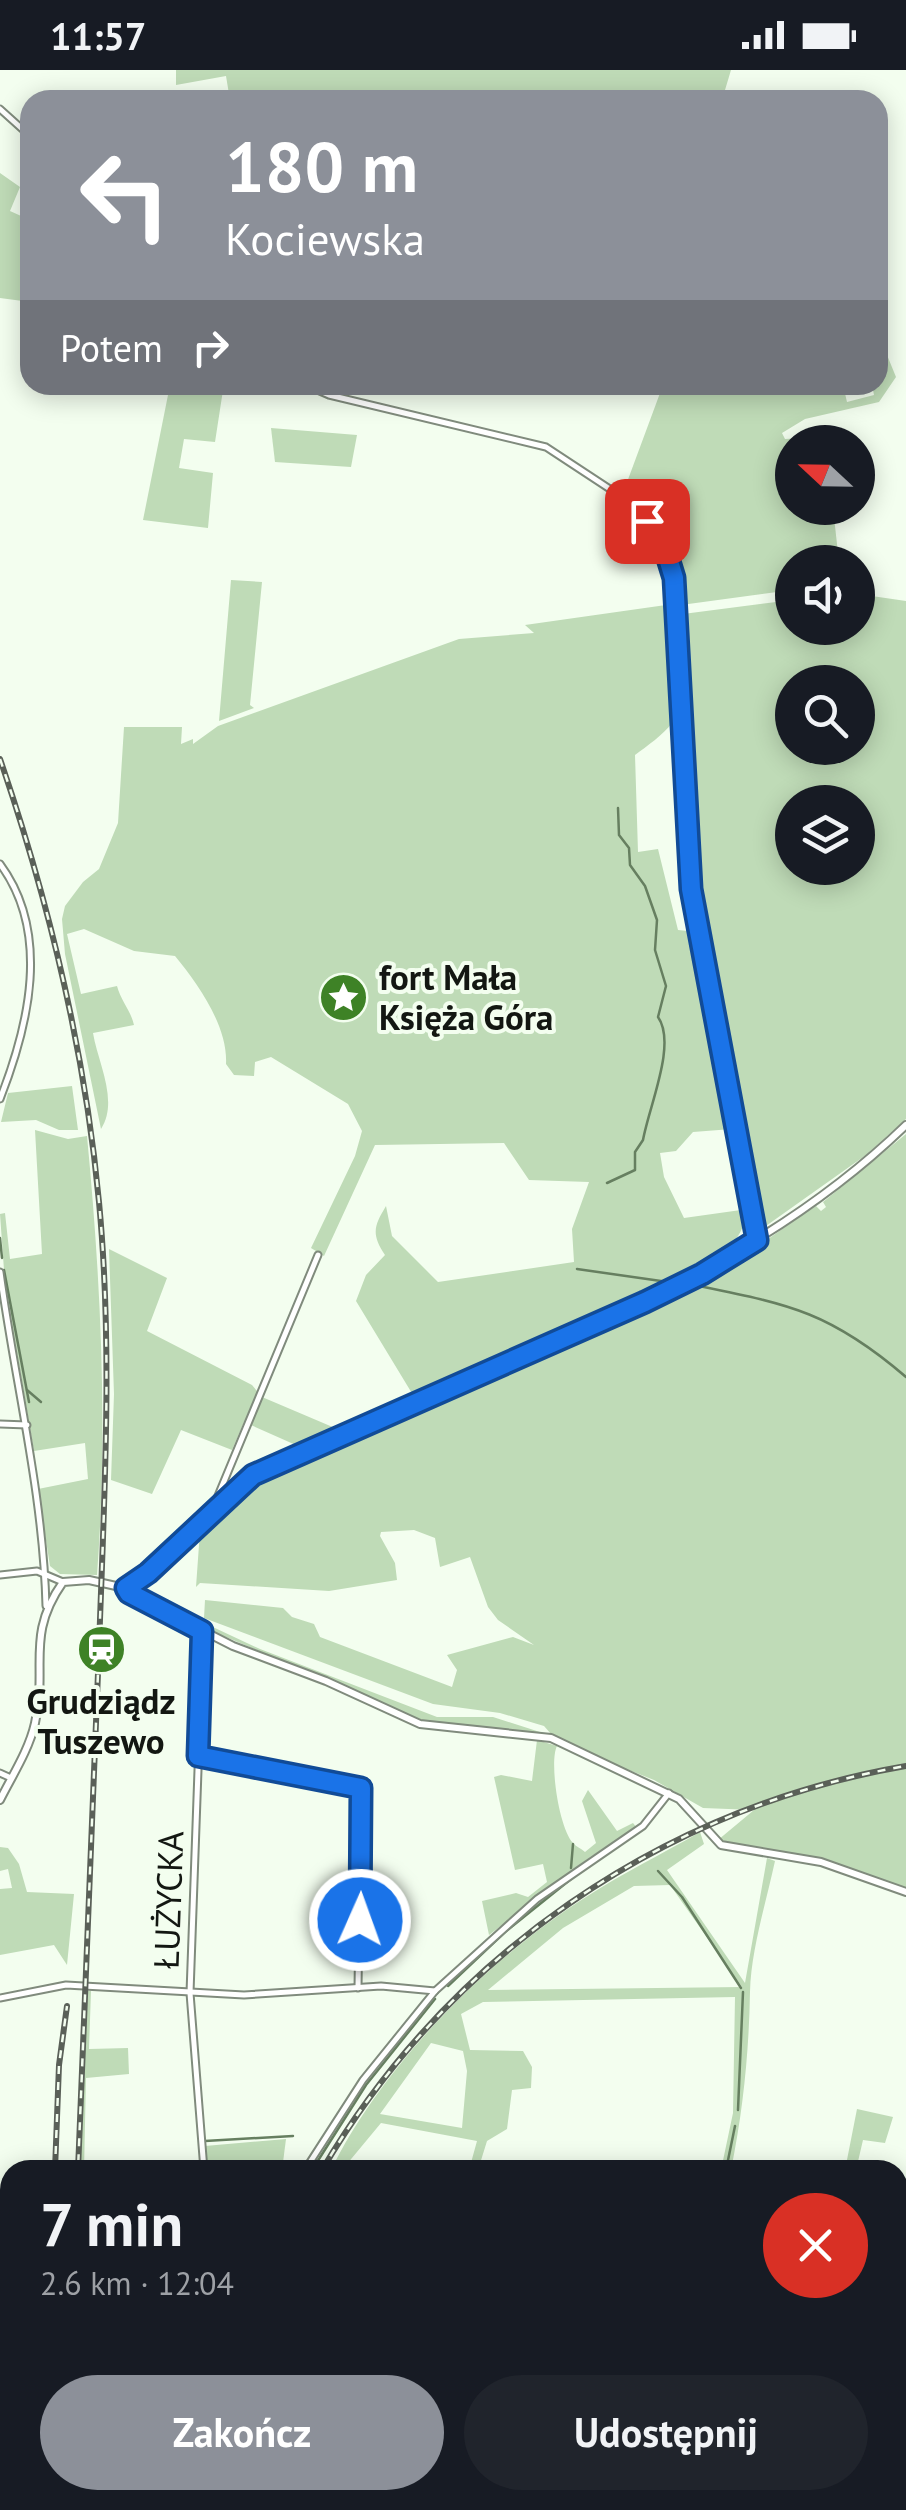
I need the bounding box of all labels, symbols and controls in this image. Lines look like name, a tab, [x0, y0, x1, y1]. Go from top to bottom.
text: 11:57	[50, 11, 146, 60]
text: 180 m	[225, 121, 418, 211]
icon: left	[60, 130, 190, 260]
text: Kociewska	[225, 209, 425, 267]
icon: right	[183, 320, 238, 375]
text: Potem	[60, 323, 163, 372]
north arrow	[775, 425, 875, 525]
map controls	[775, 425, 875, 885]
pin	[605, 479, 690, 564]
icon: arrive	[620, 494, 675, 549]
button: sound	[775, 545, 875, 645]
button: search	[775, 665, 875, 765]
button: layers	[775, 785, 875, 885]
place label: fort Mała Księża Góra	[379, 954, 553, 1040]
place icon: fort Mała Księża Góra	[318, 972, 370, 1024]
station icon: Grudziądz Tuszewo	[75, 1624, 127, 1676]
place label: Grudziądz Tuszewo	[27, 1678, 176, 1764]
street label: ŁUŻYCKA	[143, 1830, 193, 1970]
position arrow	[308, 1868, 412, 1972]
text: 7 min	[40, 2185, 183, 2263]
button: close	[763, 2193, 868, 2298]
text: 2.6 km · 12:04	[40, 2262, 234, 2304]
button: Zakończ	[40, 2375, 444, 2490]
button: Udostępnij	[464, 2375, 868, 2490]

